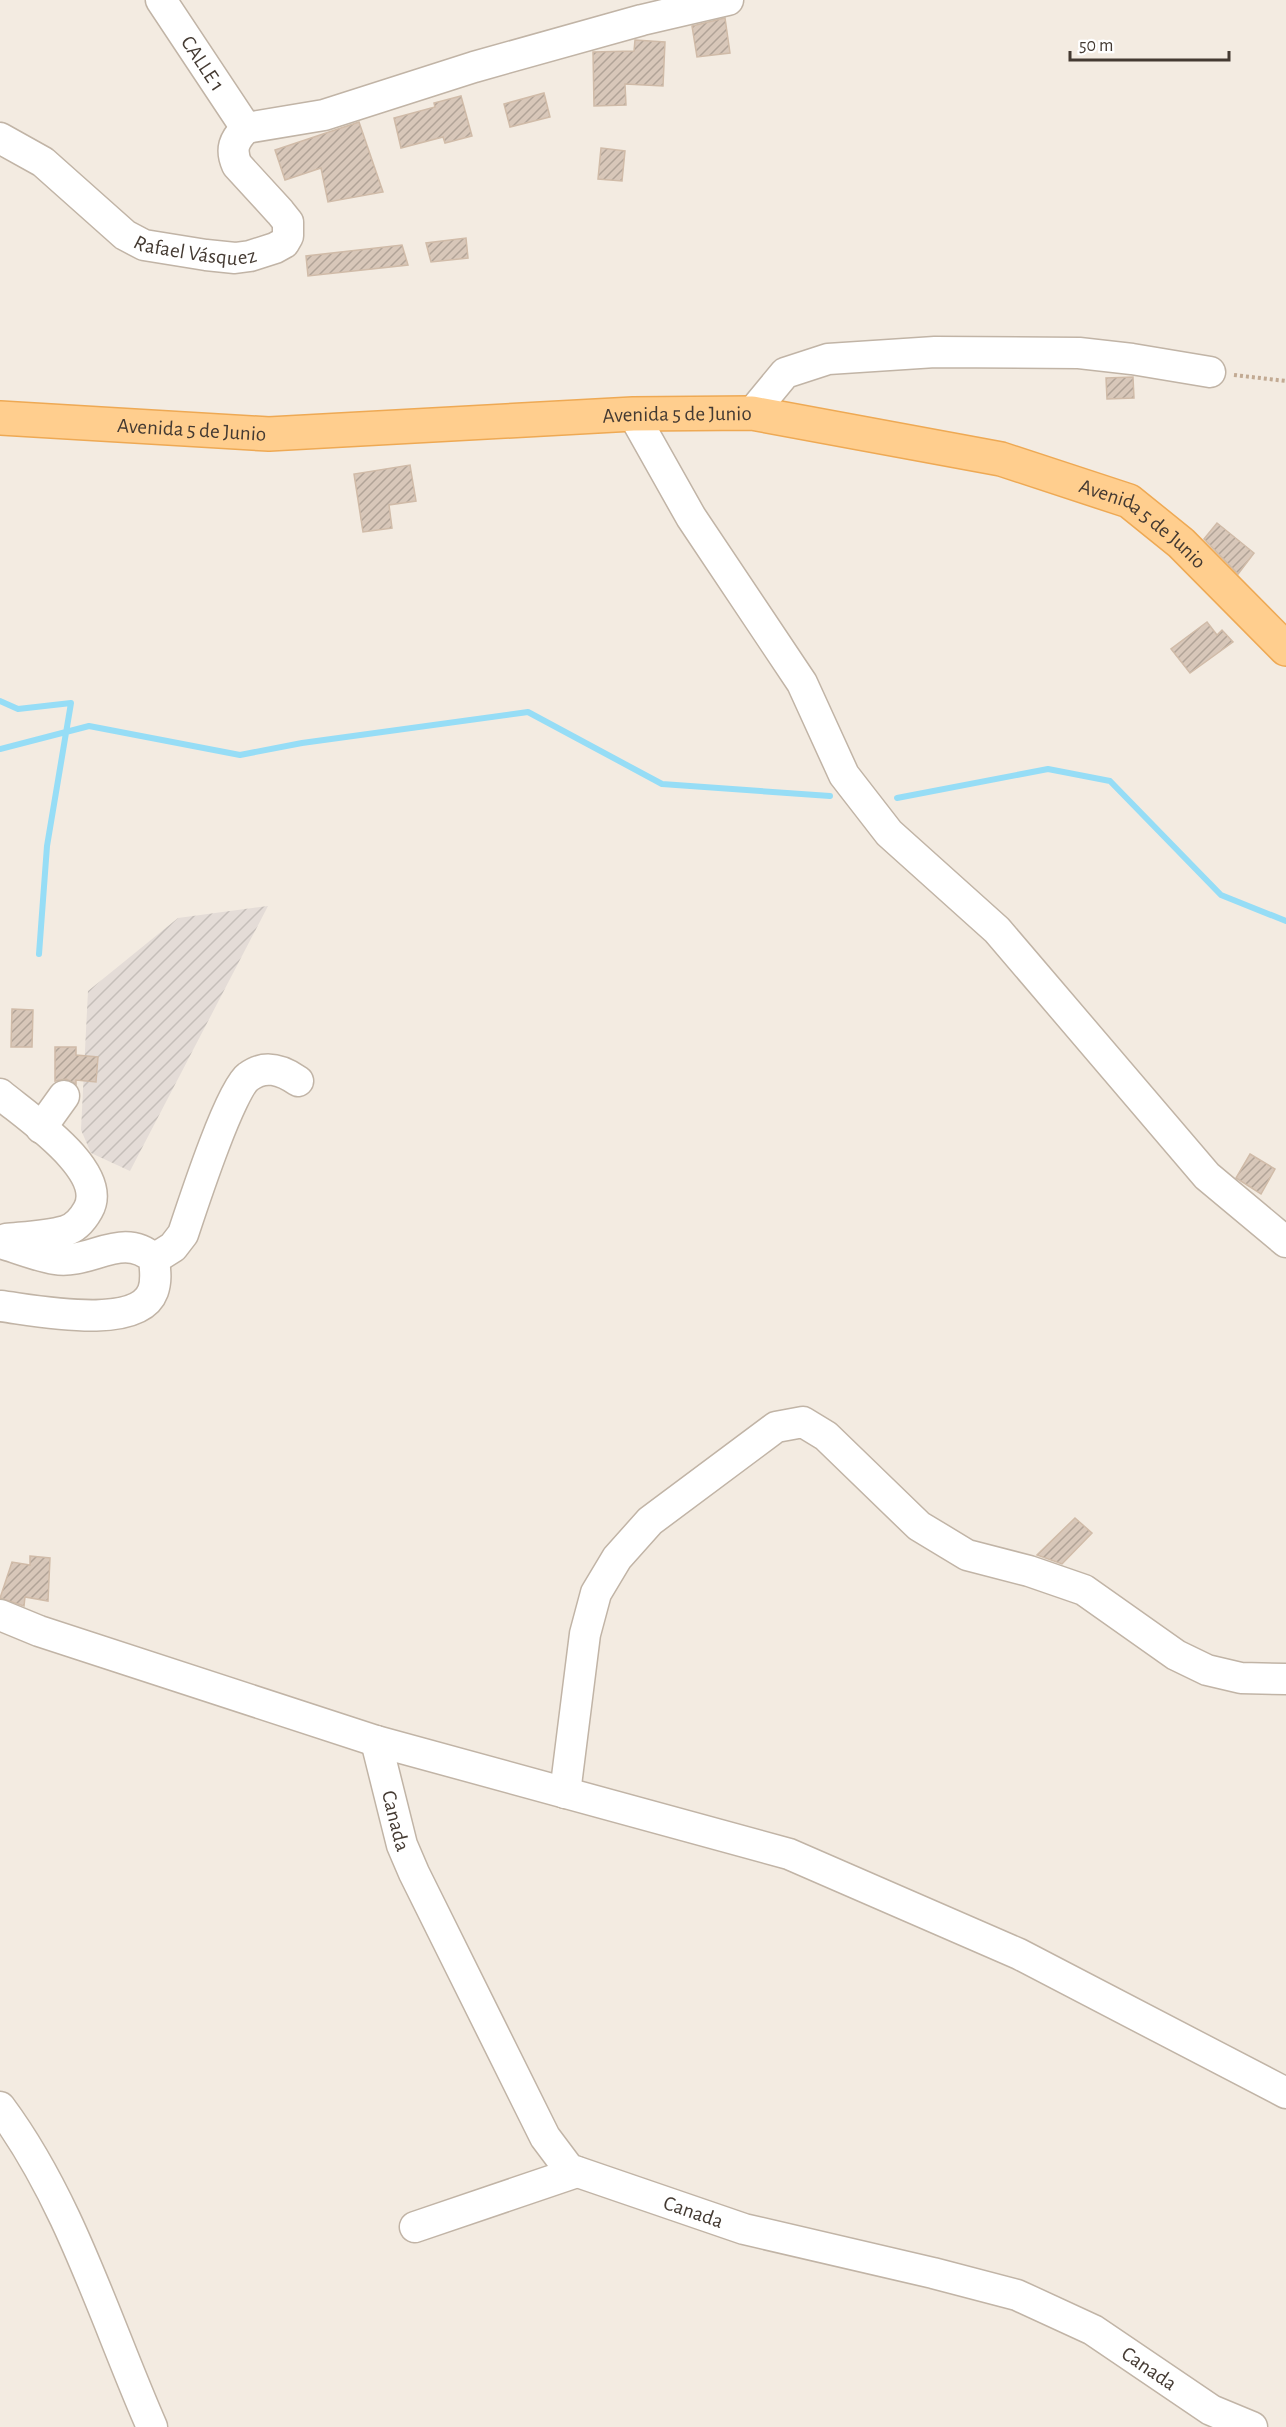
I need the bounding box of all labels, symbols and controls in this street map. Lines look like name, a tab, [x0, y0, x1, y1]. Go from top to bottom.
scale bar	[1070, 24, 1229, 62]
street label: CALLE 1	[177, 32, 228, 95]
text: 50 m	[1079, 37, 1113, 55]
street label: Rafael Vásquez	[130, 232, 259, 269]
street label: Avenida 5 de Junio	[602, 403, 752, 427]
street label: Avenida 5 de Junio	[116, 415, 267, 445]
street label: Avenida 5 de Junio	[1076, 475, 1210, 573]
street label: Canada	[378, 1788, 414, 1855]
street label: Canada	[661, 2192, 726, 2232]
street label: Canada	[1118, 2343, 1181, 2395]

